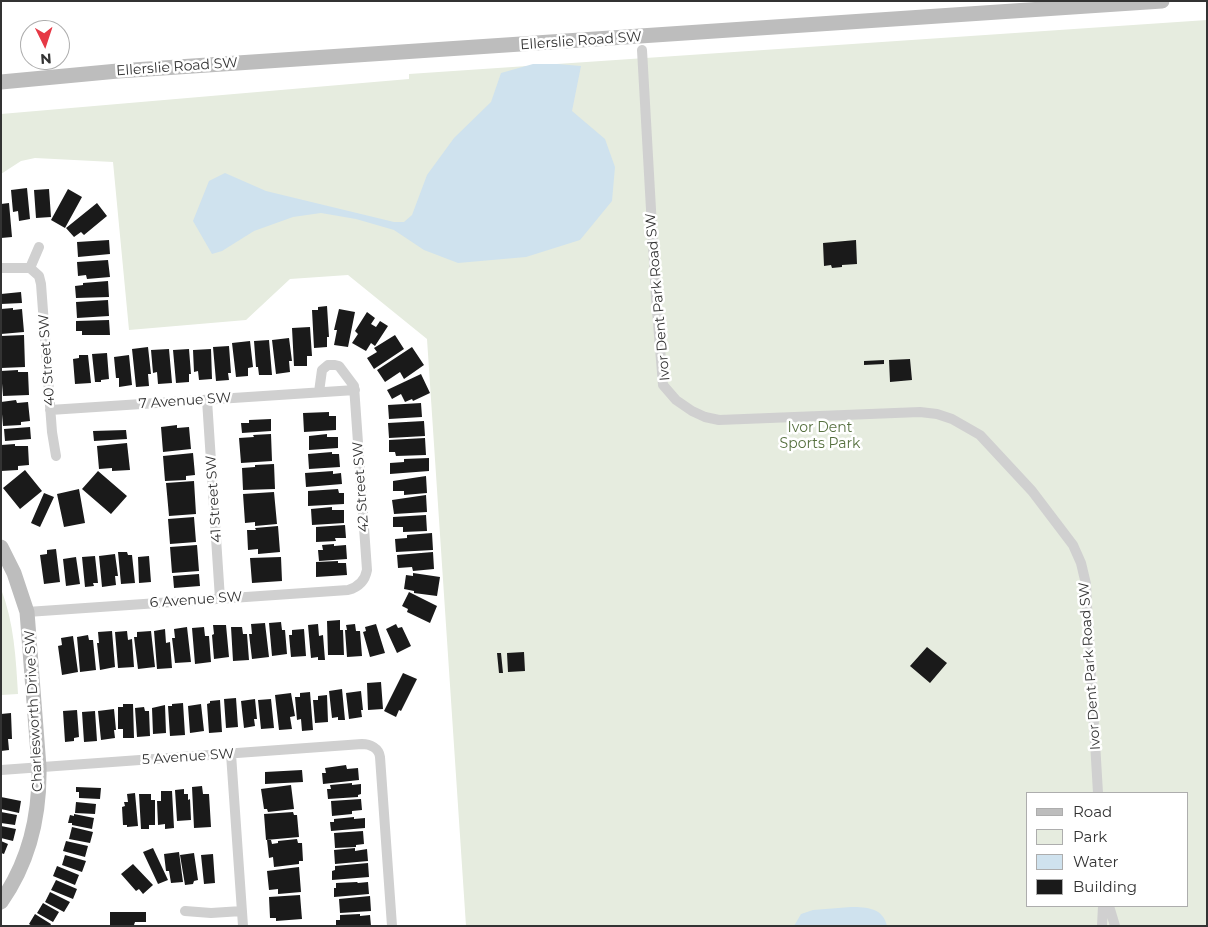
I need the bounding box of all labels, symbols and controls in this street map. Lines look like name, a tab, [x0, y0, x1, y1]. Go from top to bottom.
north arrow	[20, 20, 70, 70]
street label: Ellerslie Road SW	[520, 28, 642, 54]
text: N	[40, 50, 52, 68]
street label: Ellerslie Road SW	[116, 54, 238, 80]
street label: Ivor Dent Park Road SW	[642, 212, 674, 382]
street label: 40 Street SW	[35, 313, 59, 407]
street label: 7 Avenue SW	[138, 389, 232, 413]
park label: Ivor Dent Sports Park	[780, 420, 860, 452]
street label: 42 Street SW	[349, 441, 373, 533]
street label: 41 Street SW	[203, 455, 225, 543]
street label: Ivor Dent Park Road SW	[1076, 581, 1104, 751]
street label: 6 Avenue SW	[149, 588, 243, 612]
street label: Charlesworth Drive SW	[21, 630, 47, 792]
street label: 5 Avenue SW	[141, 745, 235, 769]
legend	[1026, 792, 1188, 907]
text: Road	[1073, 802, 1112, 821]
text: Park	[1073, 827, 1107, 846]
text: Water	[1073, 852, 1119, 871]
text: Building	[1073, 877, 1137, 896]

